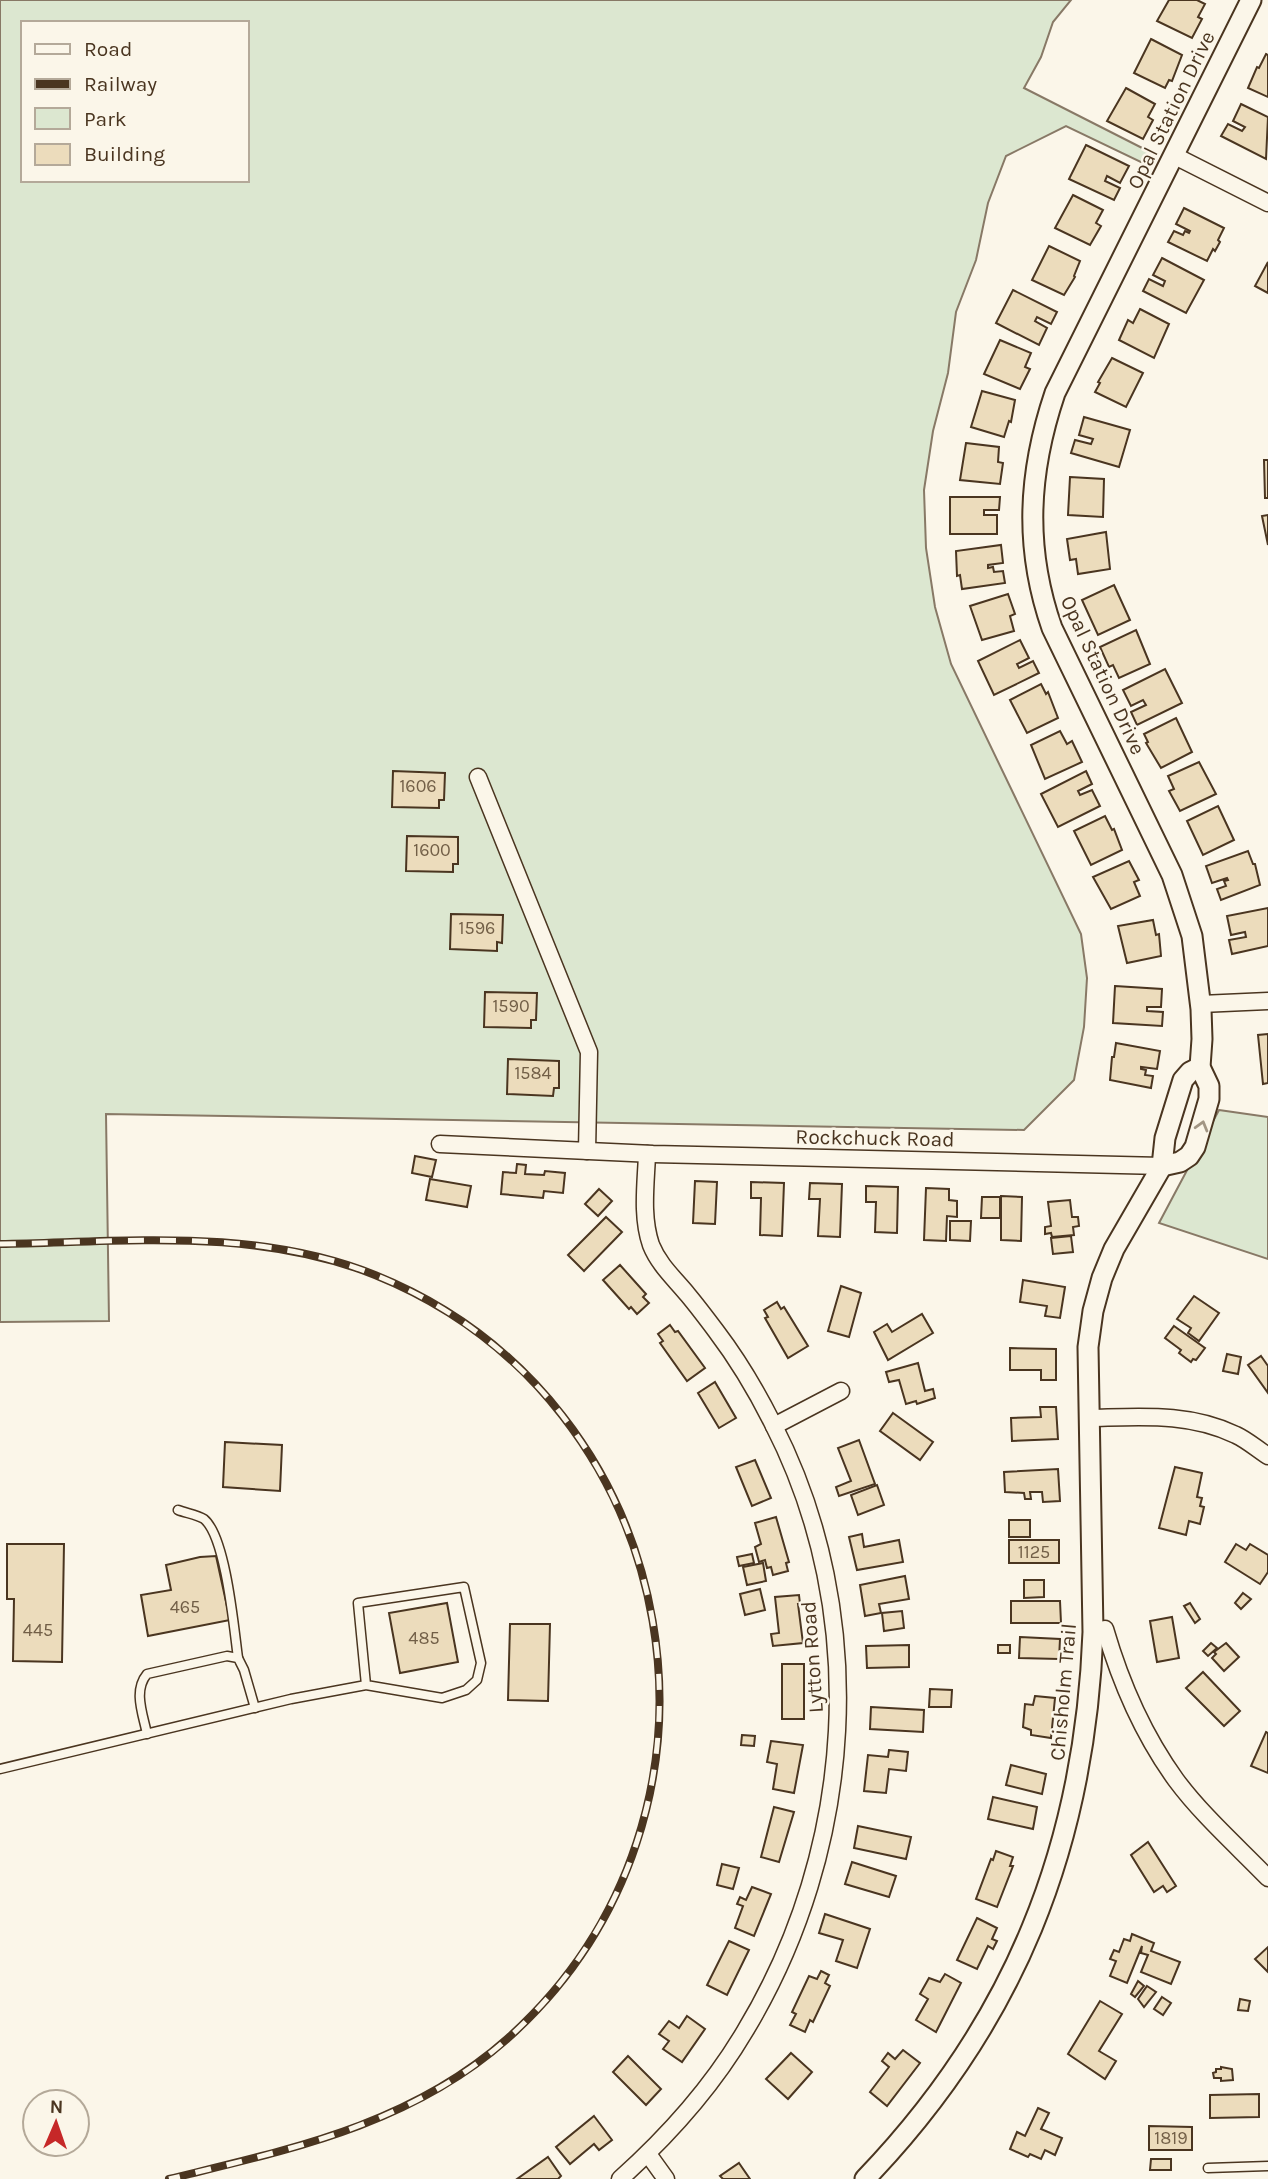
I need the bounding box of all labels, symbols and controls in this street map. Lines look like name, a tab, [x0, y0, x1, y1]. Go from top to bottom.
legend	[21, 21, 248, 182]
street label: Opal Station Drive	[1122, 27, 1220, 193]
text: Road	[84, 37, 132, 61]
text: Railway	[84, 72, 157, 96]
text: Park	[84, 107, 127, 131]
text: Building	[84, 142, 165, 166]
street label: Opal Station Drive	[1056, 592, 1150, 758]
house number: 1606	[399, 775, 437, 797]
house number: 1600	[413, 839, 451, 861]
house number: 1596	[459, 917, 495, 939]
house number: 1590	[492, 995, 530, 1017]
house number: 1584	[514, 1062, 552, 1084]
one-way arrow	[1193, 1120, 1208, 1132]
street label: Rockchuck Road	[795, 1125, 955, 1151]
house number: 1125	[1018, 1541, 1050, 1563]
house number: 465	[170, 1596, 200, 1618]
street label: Lytton Road	[796, 1600, 828, 1714]
house number: 445	[23, 1619, 53, 1641]
street label: Chisholm Trail	[1045, 1622, 1081, 1762]
house number: 485	[408, 1627, 440, 1649]
north arrow	[21, 2088, 91, 2158]
text: N	[49, 2096, 64, 2118]
house number: 1819	[1154, 2127, 1188, 2149]

